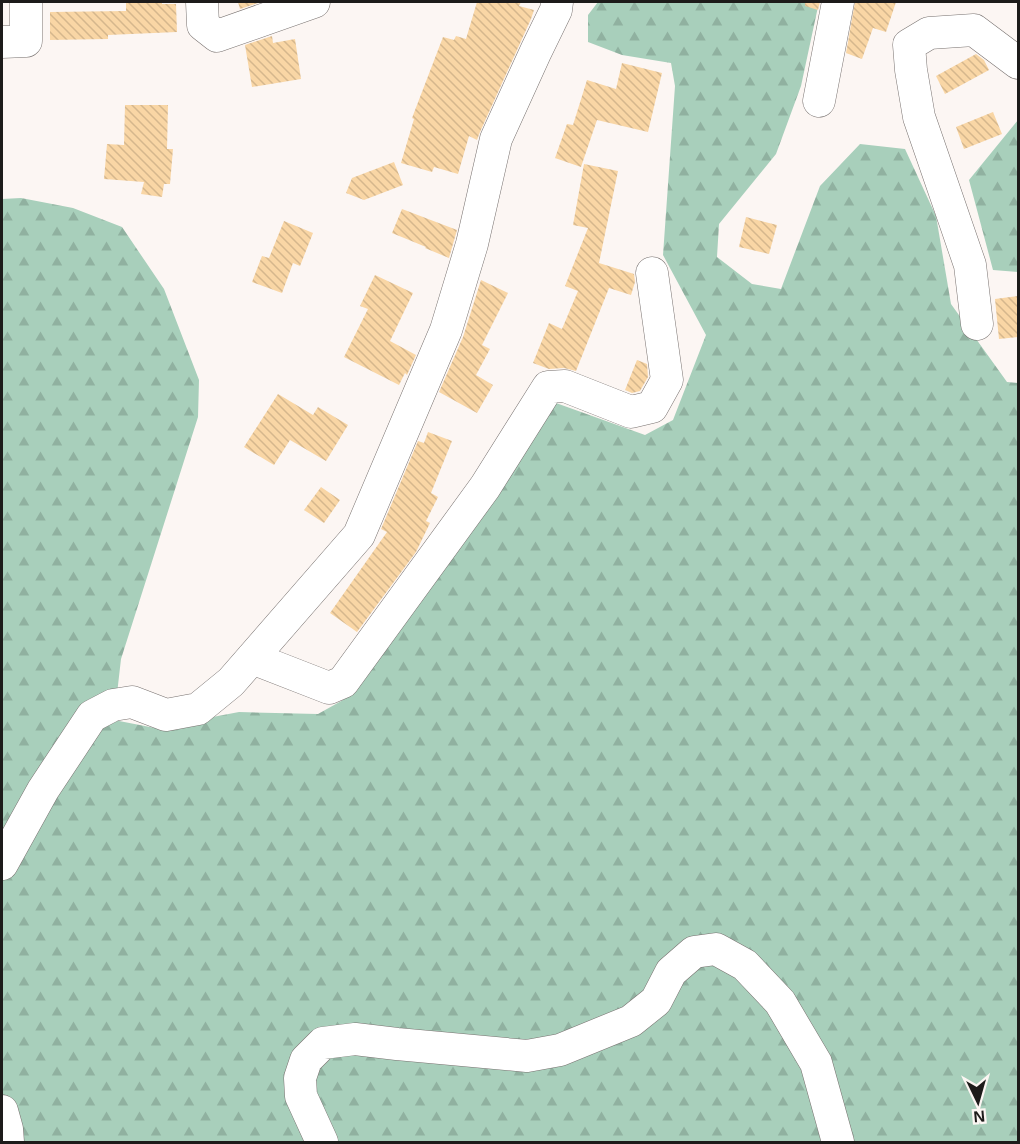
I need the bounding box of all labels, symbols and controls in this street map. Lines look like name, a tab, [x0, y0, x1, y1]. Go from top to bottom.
north arrow	[948, 1072, 1008, 1132]
text: N	[973, 1107, 986, 1125]

